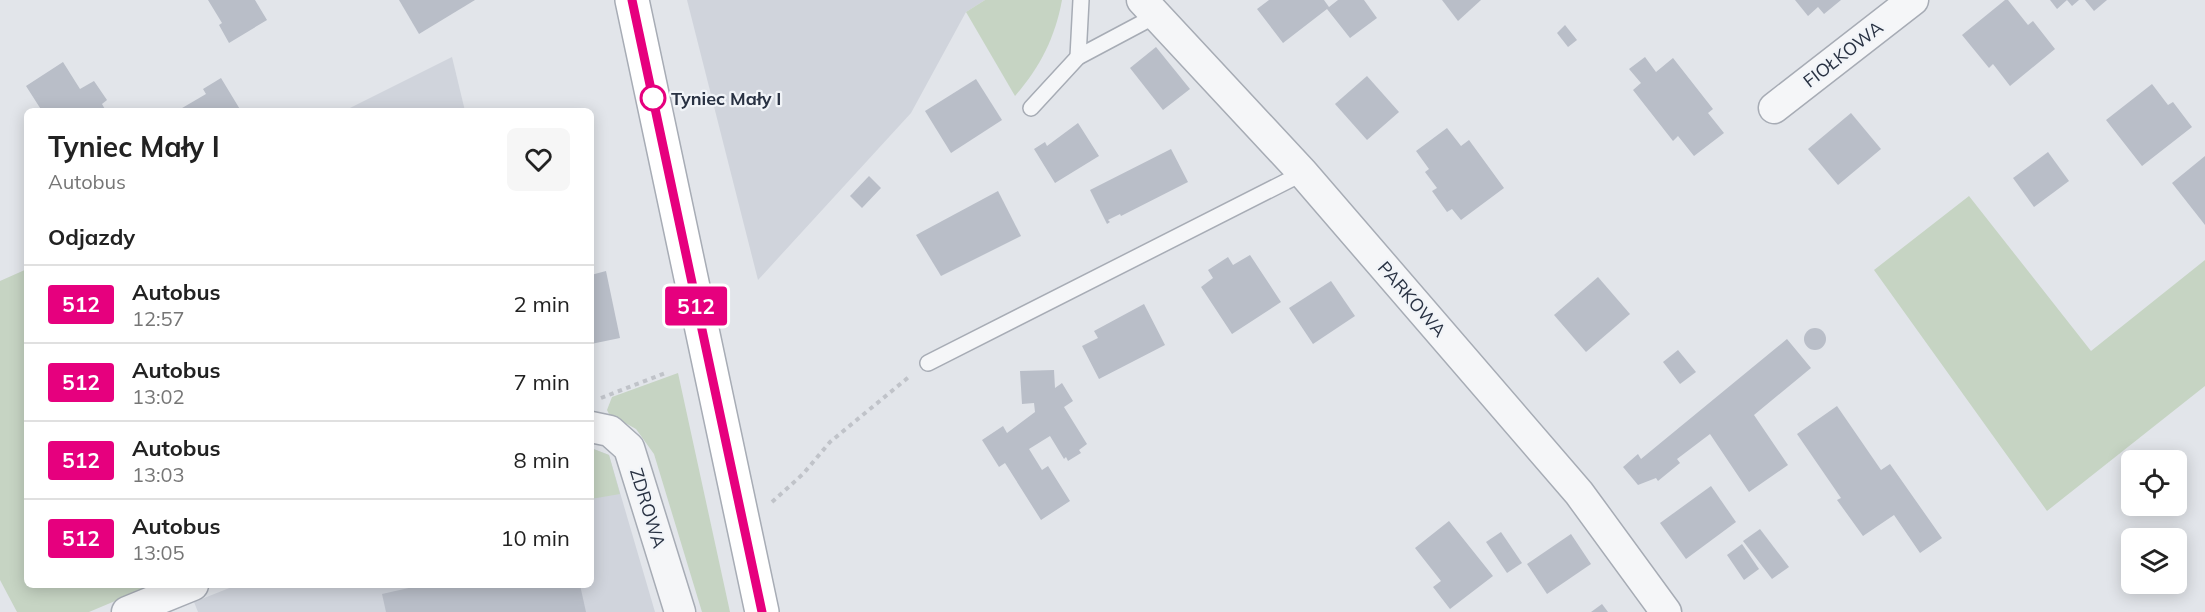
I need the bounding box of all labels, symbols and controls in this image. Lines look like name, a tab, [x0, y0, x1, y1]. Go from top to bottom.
street label: FIOŁKOWA	[1798, 16, 1888, 92]
marker: Tyniec Mały I	[640, 85, 666, 111]
place label: Tyniec Mały I	[671, 87, 781, 110]
button: heart	[507, 128, 570, 191]
text: Tyniec Mały I	[48, 129, 220, 164]
text: Autobus	[48, 169, 126, 194]
text: Odjazdy	[48, 223, 135, 251]
street label: PARKOWA	[1373, 256, 1451, 342]
text: Autobus	[132, 278, 221, 306]
line badge: 512	[662, 286, 730, 326]
text: 2 min	[514, 290, 570, 318]
text: 512	[62, 291, 100, 317]
text: 512	[677, 293, 715, 319]
text: 12:57	[132, 306, 185, 331]
text: Autobus	[132, 356, 221, 384]
text: 7 min	[514, 368, 570, 396]
text: 512	[62, 369, 100, 395]
text: 13:02	[132, 384, 185, 409]
text: Autobus	[132, 434, 221, 462]
text: 8 min	[514, 446, 570, 474]
text: 512	[62, 447, 100, 473]
map controls	[2121, 450, 2187, 594]
button: locate	[2121, 450, 2187, 516]
text: 13:03	[132, 462, 185, 487]
street label: ZDROWA	[625, 465, 671, 551]
text: Autobus	[132, 512, 221, 540]
text: 10 min	[500, 524, 570, 552]
text: 512	[62, 525, 100, 551]
button: layers	[2121, 528, 2187, 594]
text: 13:05	[132, 540, 185, 565]

